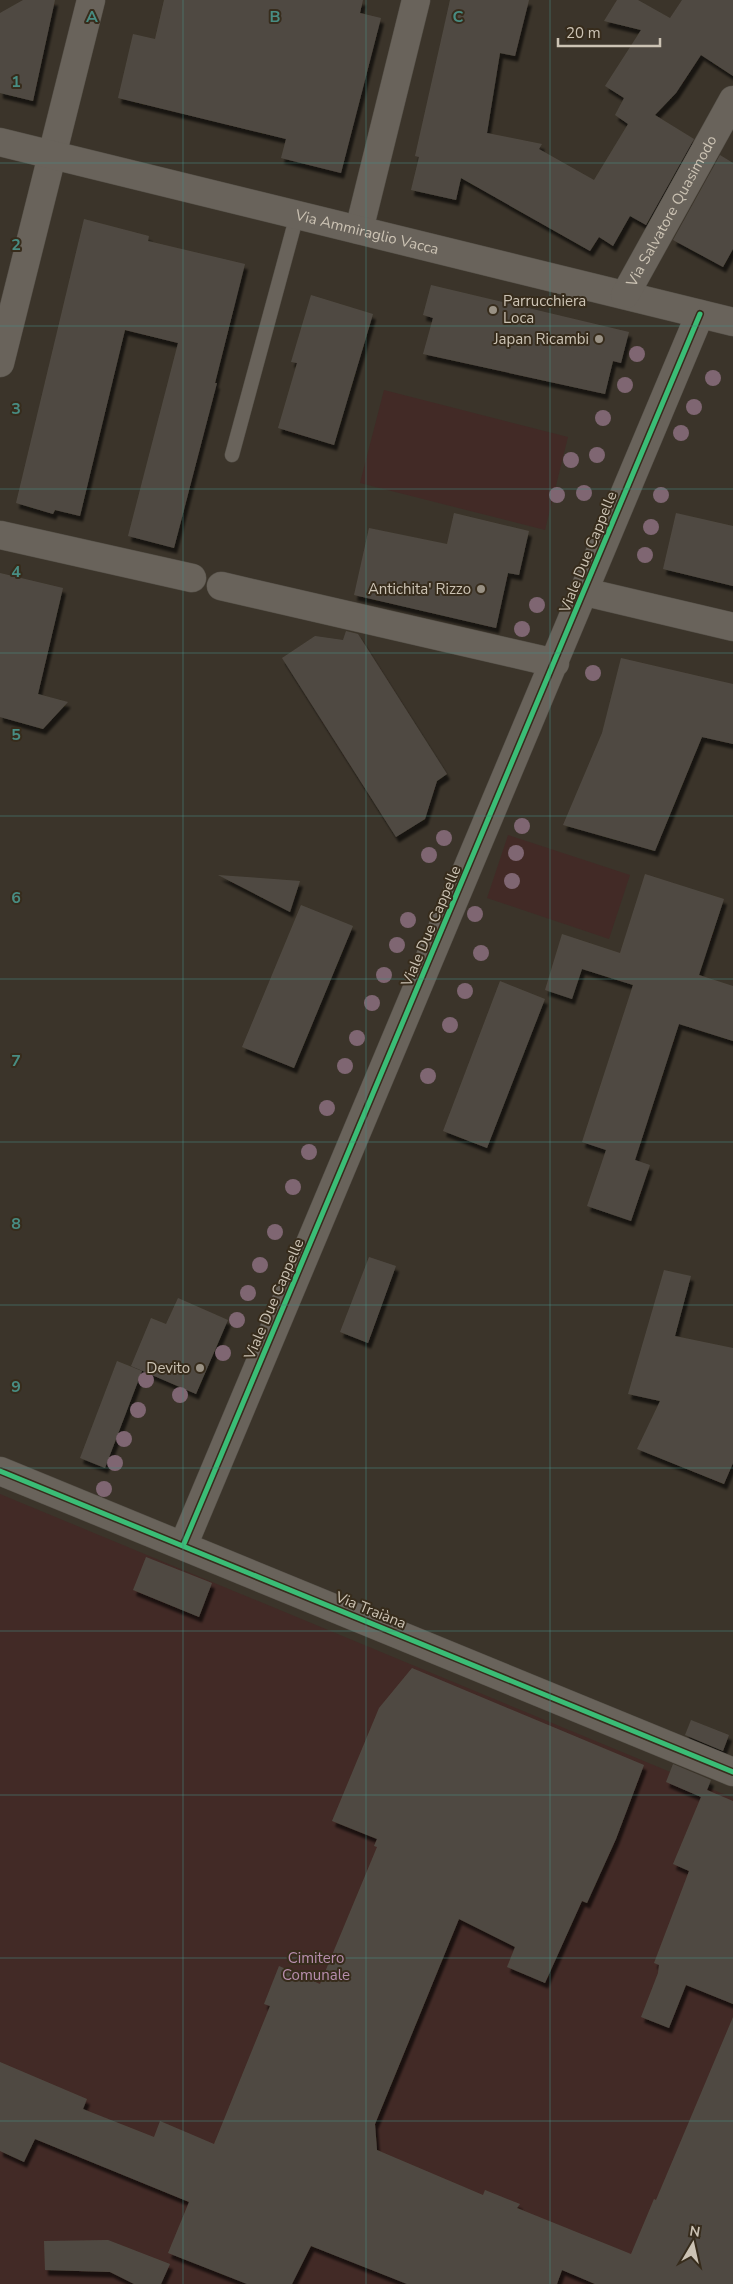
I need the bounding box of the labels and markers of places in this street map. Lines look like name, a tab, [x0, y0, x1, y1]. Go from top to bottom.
place label: Parrucchiera Loca	[503, 291, 586, 328]
marker: Parrucchiera Loca	[487, 304, 499, 316]
place label: Japan Ricambi	[493, 329, 589, 349]
marker: Japan Ricambi	[593, 333, 605, 345]
place label: Antichita' Rizzo	[368, 579, 471, 599]
marker: Antichita' Rizzo	[475, 583, 487, 595]
place label: Devito	[146, 1358, 190, 1378]
marker: Devito	[194, 1362, 206, 1374]

